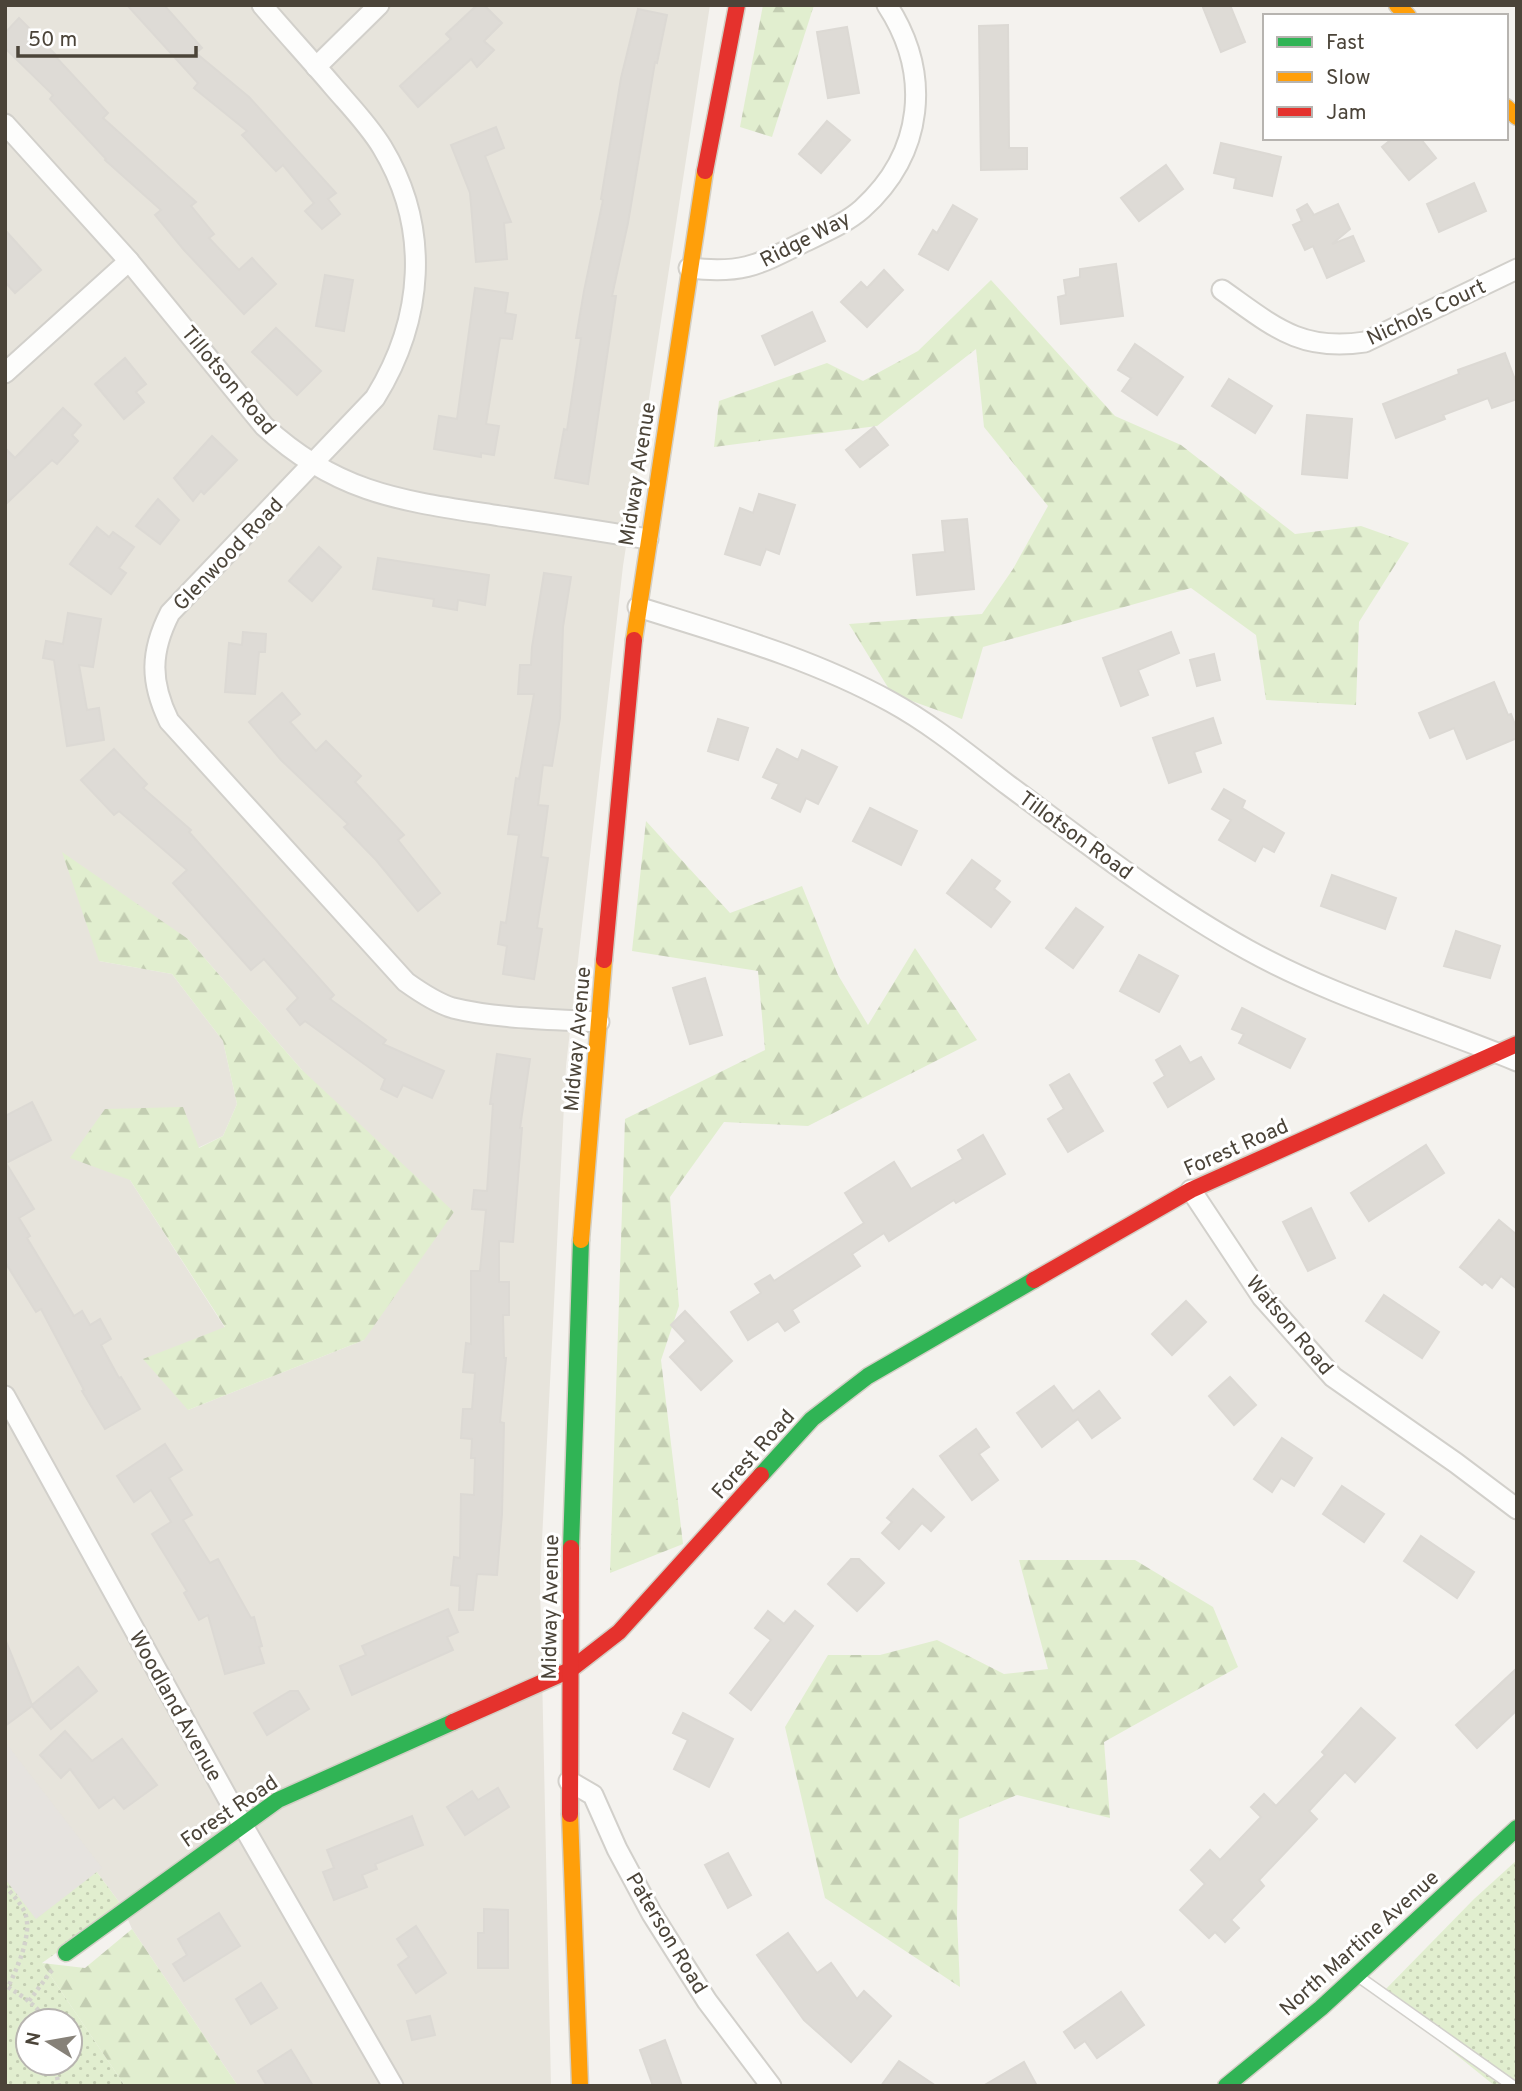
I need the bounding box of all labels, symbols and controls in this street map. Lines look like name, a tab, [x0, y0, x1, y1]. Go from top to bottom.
scale bar	[18, 14, 196, 58]
legend	[1263, 14, 1508, 140]
text: 50 m	[28, 27, 77, 54]
text: Fast	[1326, 30, 1365, 57]
text: Slow	[1326, 65, 1371, 92]
text: Jam	[1326, 100, 1367, 127]
street label: Ridge Way	[756, 206, 855, 275]
street label: Nichols Court	[1363, 274, 1491, 353]
street label: Tillotson Road	[174, 321, 281, 441]
street label: Midway Avenue	[614, 400, 663, 548]
street label: Glenwood Road	[168, 493, 290, 617]
street label: Tillotson Road	[1013, 786, 1137, 887]
street label: Midway Avenue	[559, 966, 598, 1113]
street label: Forest Road	[1180, 1113, 1293, 1183]
street label: Watson Road	[1239, 1270, 1338, 1381]
street label: Forest Road	[707, 1405, 801, 1506]
street label: Midway Avenue	[537, 1534, 566, 1680]
street label: Woodland Avenue	[122, 1627, 227, 1787]
street label: Forest Road	[176, 1770, 284, 1855]
street label: North Martine Avenue	[1274, 1865, 1446, 2023]
street label: Paterson Road	[619, 1868, 713, 2000]
north arrow	[14, 2007, 84, 2077]
text: N	[21, 2030, 47, 2048]

